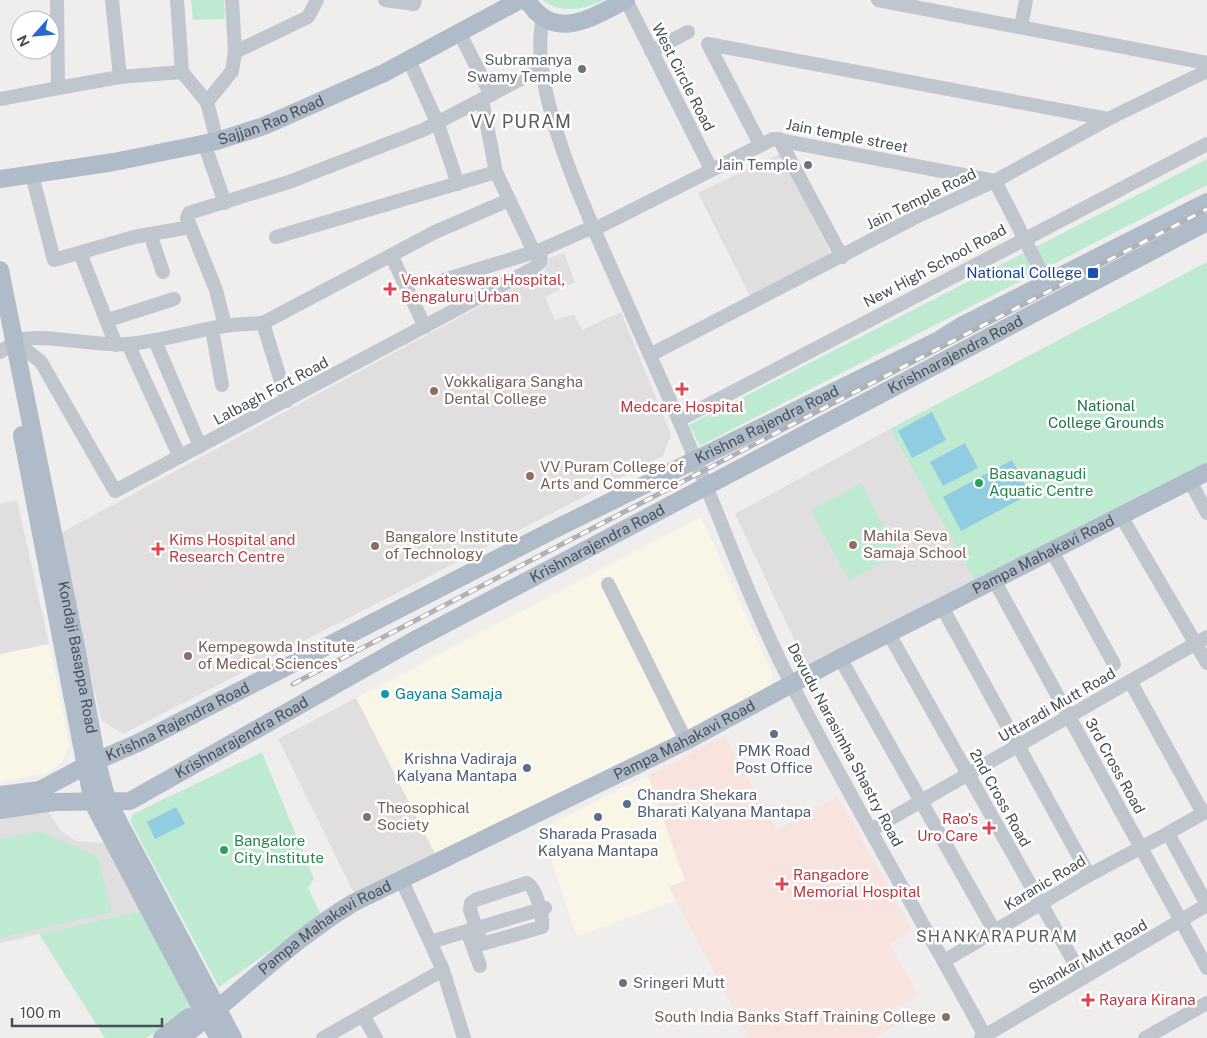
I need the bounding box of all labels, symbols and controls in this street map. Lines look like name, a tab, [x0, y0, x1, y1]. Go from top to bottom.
north arrow	[10, 10, 60, 60]
street label: West Circle Road	[649, 20, 718, 133]
text: N	[14, 32, 33, 49]
place label: Subramanya Swamy Temple	[467, 51, 572, 85]
marker: Subramanya Swamy Temple	[576, 63, 588, 75]
street label: Sajjan Rao Road	[215, 92, 326, 148]
district label: VV PURAM	[470, 111, 572, 132]
street label: Jain temple street	[785, 115, 910, 156]
place label: Jain Temple	[717, 156, 798, 173]
marker: Jain Temple	[802, 159, 814, 171]
street label: Jain Temple Road	[863, 165, 979, 233]
street label: New High School Road	[861, 221, 1009, 310]
place label: National College	[966, 264, 1082, 281]
marker: National College	[1086, 266, 1100, 280]
place label: Venkateswara Hospital, Bengaluru Urban	[401, 271, 565, 305]
marker: Venkateswara Hospital, Bengaluru Urban	[383, 282, 397, 296]
street label: Krishnarajendra Road	[885, 312, 1026, 397]
street label: Lalbagh Fort Road	[210, 353, 331, 428]
place label: Vokkaligara Sangha Dental College	[444, 373, 583, 407]
marker: Medcare Hospital	[675, 382, 689, 396]
street label: Krishna Rajendra Road	[692, 382, 841, 467]
marker: Vokkaligara Sangha Dental College	[428, 385, 440, 397]
park label: National College Grounds	[1048, 397, 1164, 431]
place label: Medcare Hospital	[620, 398, 744, 415]
place label: VV Puram College of Arts and Commerce	[540, 458, 684, 492]
place label: Basavanagudi Aquatic Centre	[989, 465, 1094, 499]
marker: VV Puram College of Arts and Commerce	[524, 470, 536, 482]
marker: Basavanagudi Aquatic Centre	[973, 477, 985, 489]
street label: Krishnarajendra Road	[527, 501, 667, 586]
street label: Pampa Mahakavi Road	[969, 512, 1117, 598]
place label: Mahila Seva Samaja School	[863, 527, 967, 561]
place label: Bangalore Institute of Technology	[385, 528, 518, 562]
place label: Kims Hospital and Research Centre	[169, 531, 295, 565]
marker: Mahila Seva Samaja School	[847, 539, 859, 551]
marker: Bangalore Institute of Technology	[369, 540, 381, 552]
marker: Kims Hospital and Research Centre	[151, 542, 165, 556]
street label: Kondaji Basappa Road	[55, 579, 101, 735]
place label: Kempegowda Institute of Medical Sciences	[198, 638, 355, 672]
street label: Devudu Narasimha Shastry Road	[784, 640, 906, 849]
marker: Kempegowda Institute of Medical Sciences	[182, 650, 194, 662]
street label: Uttaradi Mutt Road	[995, 664, 1118, 745]
street label: Krishna Rajendra Road	[103, 678, 252, 764]
place label: Gayana Samaja	[395, 685, 503, 702]
marker: Gayana Samaja	[379, 688, 391, 700]
street label: Krishnarajendra Road	[172, 693, 311, 782]
street label: Pampa Mahakavi Road	[611, 696, 758, 783]
street label: 3rd Cross Road	[1082, 715, 1149, 816]
marker: PMK Road Post Office	[768, 728, 780, 740]
place label: PMK Road Post Office	[735, 742, 813, 776]
street label: 2nd Cross Road	[967, 746, 1034, 850]
place label: Krishna Vadiraja Kalyana Mantapa	[397, 750, 517, 784]
marker: Krishna Vadiraja Kalyana Mantapa	[521, 762, 533, 774]
place label: Chandra Shekara Bharati Kalyana Mantapa	[637, 786, 811, 820]
marker: Chandra Shekara Bharati Kalyana Mantapa	[621, 798, 633, 810]
place label: Theosophical Society	[377, 799, 470, 833]
place label: Rao's Uro Care	[917, 810, 978, 844]
marker: Theosophical Society	[361, 811, 373, 823]
marker: Sharada Prasada Kalyana Mantapa	[592, 811, 604, 823]
marker: Rao's Uro Care	[982, 821, 996, 835]
place label: Sharada Prasada Kalyana Mantapa	[538, 825, 658, 859]
place label: Bangalore City Institute	[234, 832, 324, 866]
marker: Bangalore City Institute	[218, 844, 230, 856]
street label: Karanic Road	[1001, 852, 1089, 914]
place label: Rangadore Memorial Hospital	[793, 866, 921, 900]
street label: Pampa Mahakavi Road	[255, 877, 394, 978]
marker: Rangadore Memorial Hospital	[775, 877, 789, 891]
street label: Shankar Mutt Road	[1026, 916, 1150, 997]
district label: SHANKARAPURAM	[916, 927, 1078, 946]
place label: Sringeri Mutt	[633, 974, 725, 991]
marker: Sringeri Mutt	[617, 977, 629, 989]
place label: Rayara Kirana	[1099, 991, 1196, 1008]
marker: Rayara Kirana	[1081, 993, 1095, 1007]
scale bar	[12, 996, 162, 1028]
text: 100 m	[20, 1004, 61, 1021]
place label: South India Banks Staff Training College	[654, 1008, 936, 1025]
marker: South India Banks Staff Training College	[940, 1011, 952, 1023]

